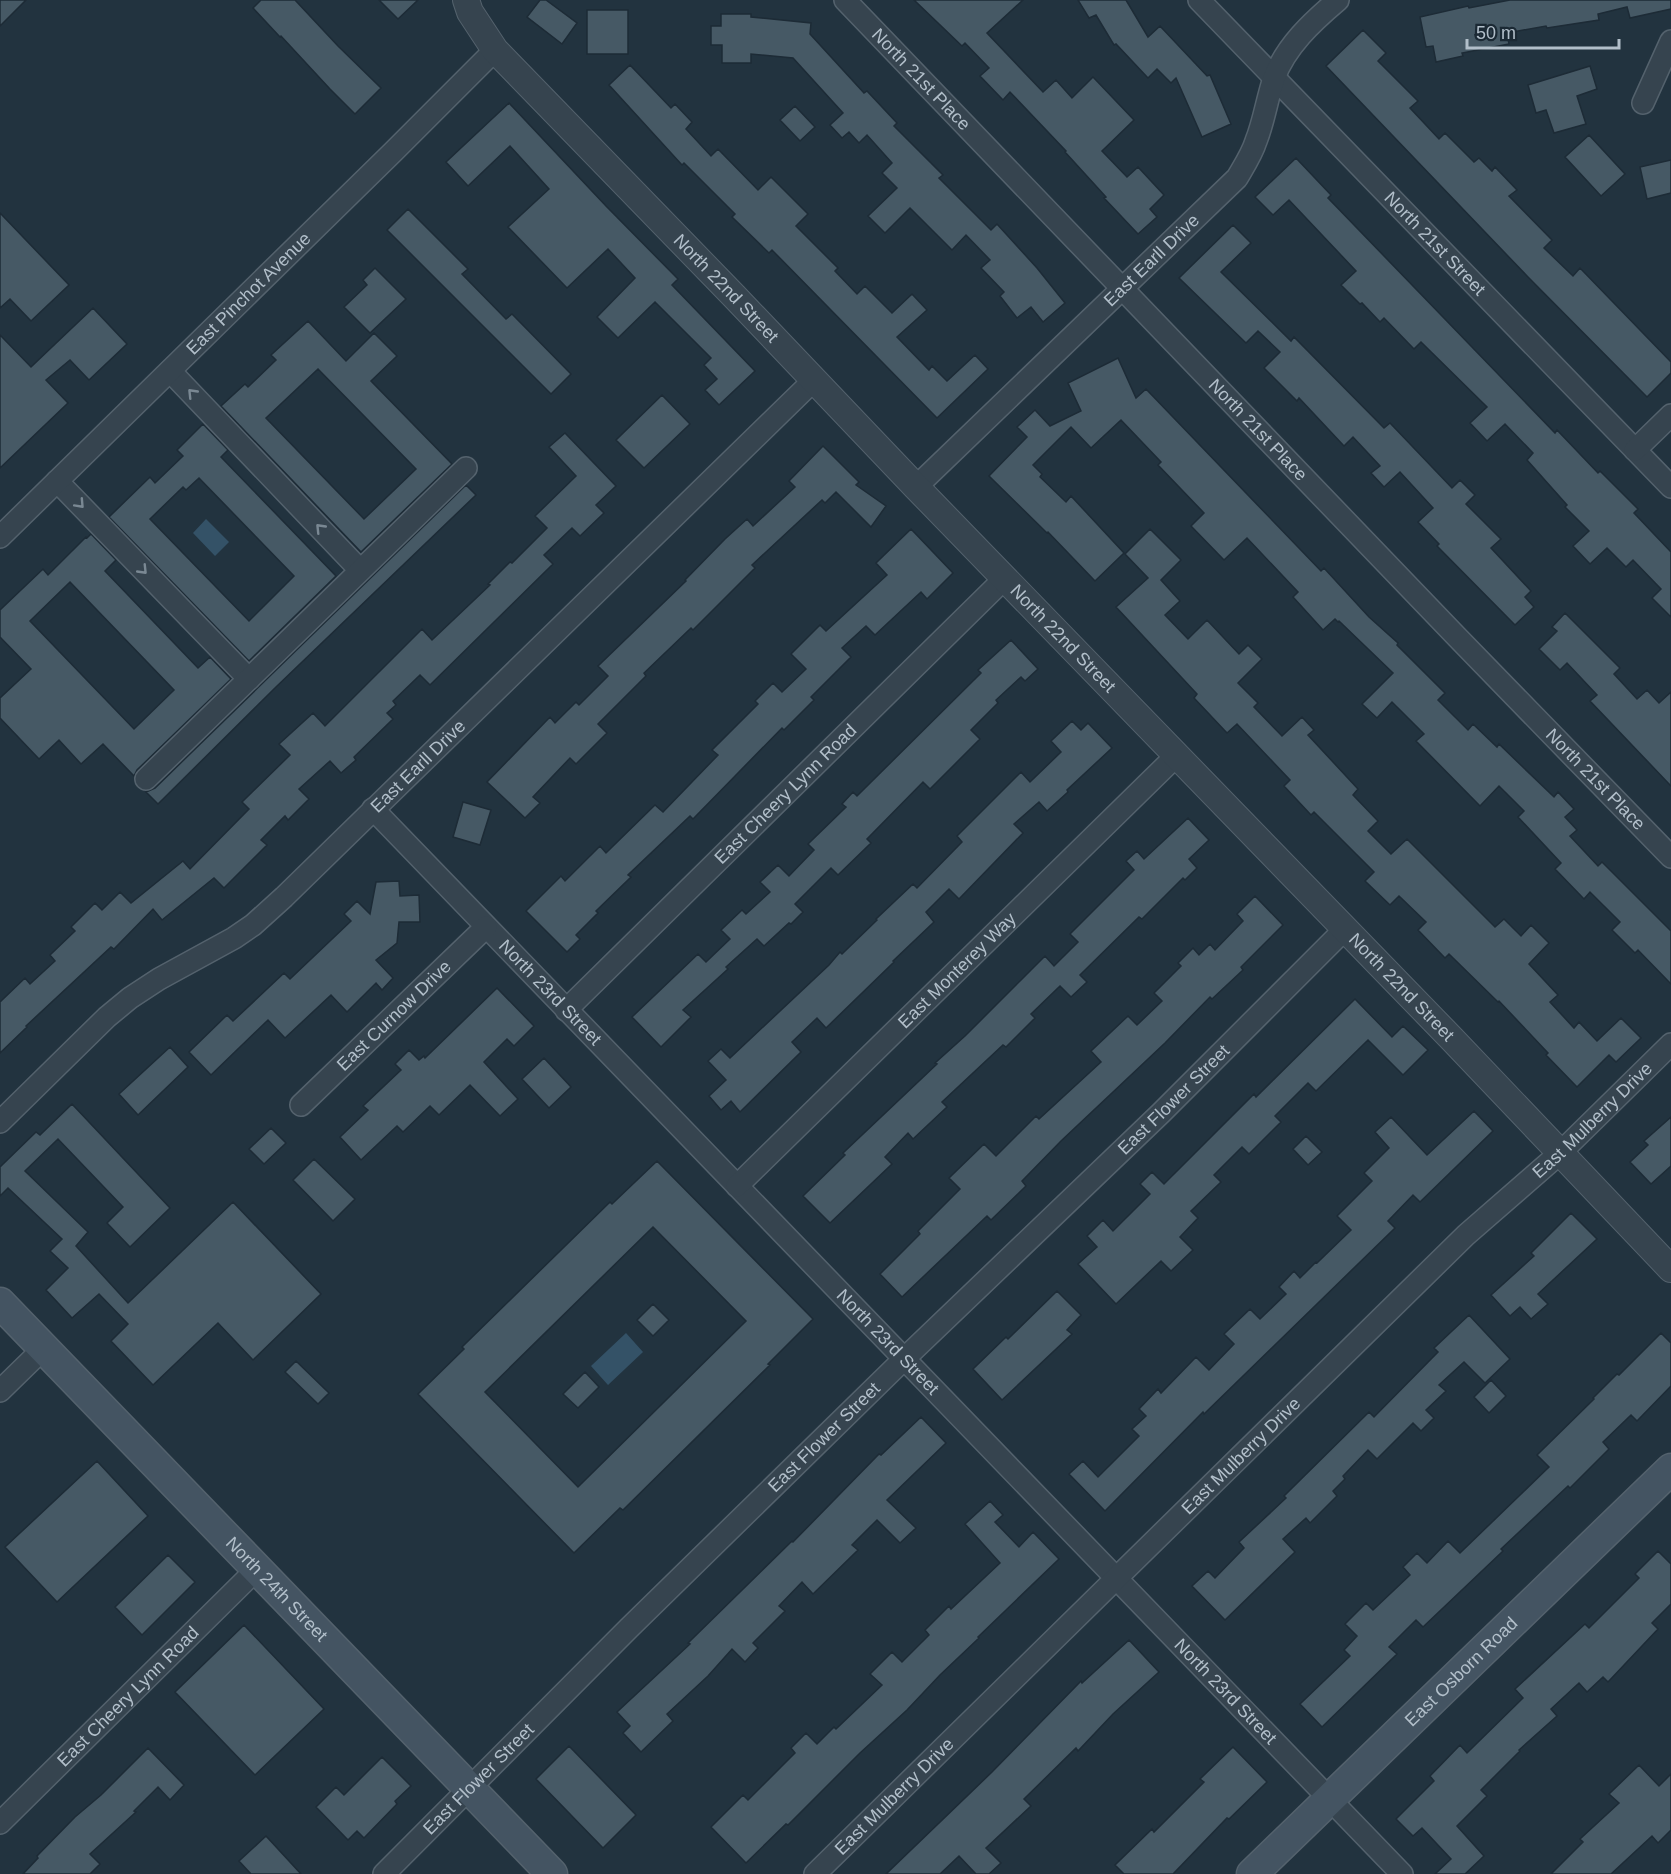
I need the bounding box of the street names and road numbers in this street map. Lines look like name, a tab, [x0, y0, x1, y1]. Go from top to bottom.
street label: North 21st Place	[868, 24, 975, 134]
street label: North 21st Street	[1380, 188, 1490, 299]
street label: East Earll Drive	[1100, 210, 1203, 310]
street label: East Pinchot Avenue	[182, 228, 315, 359]
street label: North 22nd Street	[670, 230, 783, 346]
street label: North 21st Place	[1205, 375, 1311, 485]
street label: North 22nd Street	[1006, 580, 1120, 696]
street label: East Earll Drive	[367, 716, 469, 817]
street label: East Cheery Lynn Road	[711, 720, 860, 868]
street label: North 21st Place	[1542, 725, 1649, 834]
street label: East Monterey Way	[894, 909, 1020, 1032]
street label: North 22nd Street	[1345, 929, 1458, 1045]
street label: North 23rd Street	[495, 936, 605, 1049]
street label: East Curnow Drive	[333, 956, 455, 1075]
street label: East Flower Street	[1114, 1041, 1233, 1159]
street label: East Mulberry Drive	[1529, 1058, 1656, 1182]
street label: North 23rd Street	[833, 1285, 943, 1399]
street label: East Flower Street	[764, 1378, 884, 1496]
street label: East Mulberry Drive	[1178, 1393, 1304, 1518]
street label: North 24th Street	[222, 1533, 332, 1645]
street label: East Osborn Road	[1401, 1613, 1521, 1730]
street label: East Cheery Lynn Road	[53, 1622, 203, 1771]
street label: North 23rd Street	[1170, 1635, 1281, 1748]
street label: East Flower Street	[419, 1719, 538, 1839]
street label: East Mulberry Drive	[831, 1734, 958, 1859]

